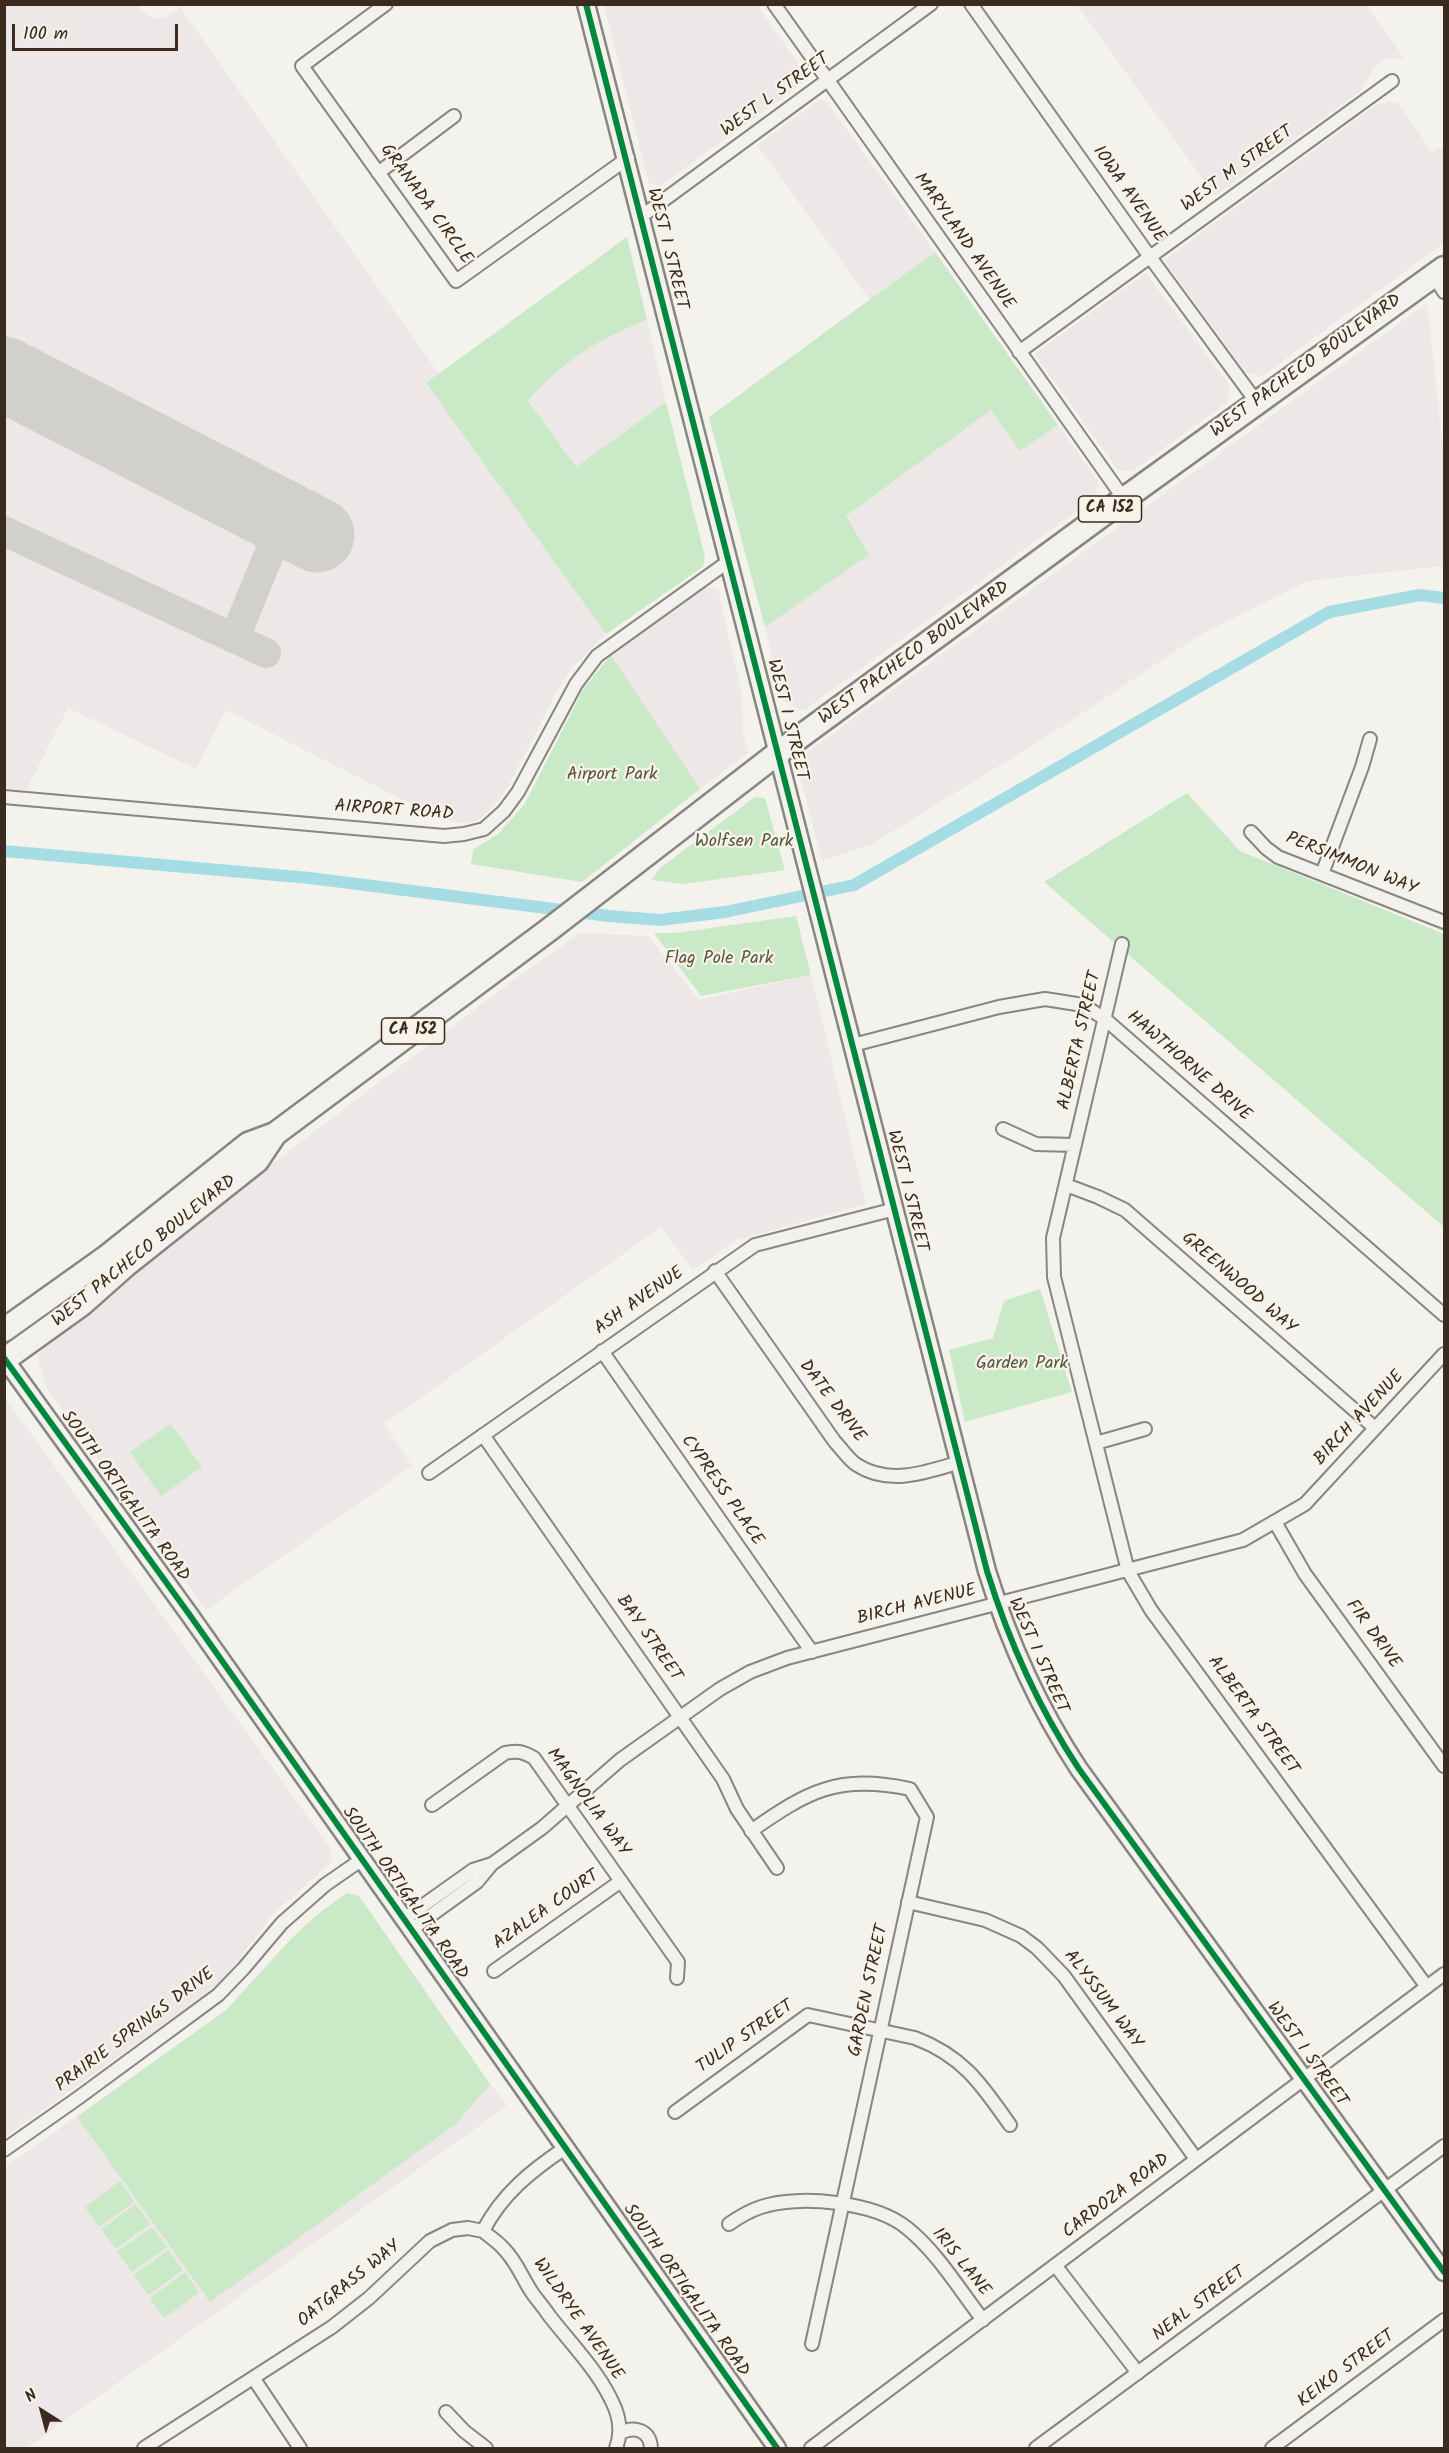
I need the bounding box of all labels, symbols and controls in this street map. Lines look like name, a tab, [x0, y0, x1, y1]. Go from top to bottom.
scale bar	[15, 12, 182, 50]
text: 100 m	[23, 20, 68, 49]
street label: WEST L STREET	[718, 50, 834, 142]
street label: WEST M STREET	[1178, 122, 1298, 218]
street label: GRANADA CIRCLE	[374, 141, 476, 269]
street label: IOWA AVENUE	[1087, 142, 1169, 248]
street label: MARYLAND AVENUE	[908, 169, 1018, 315]
street label: WEST I STREET	[640, 186, 692, 312]
street label: WEST PACHECO BOULEVARD	[1207, 291, 1407, 443]
road number: CA 152	[1078, 496, 1142, 522]
street label: WEST PACHECO BOULEVARD	[815, 578, 1015, 730]
street label: WEST I STREET	[760, 657, 812, 783]
park label: Airport Park	[567, 765, 657, 787]
street label: AIRPORT ROAD	[334, 797, 454, 827]
street label: PERSIMMON WAY	[1282, 829, 1420, 901]
park label: Wolfsen Park	[695, 832, 793, 854]
park label: Flag Pole Park	[665, 949, 773, 971]
street label: ALBERTA STREET	[1055, 970, 1107, 1112]
street label: HAWTHORNE DRIVE	[1121, 1007, 1255, 1127]
road number: CA 152	[382, 1018, 444, 1044]
street label: WEST I STREET	[880, 1128, 932, 1254]
street label: WEST PACHECO BOULEVARD	[49, 1171, 241, 1333]
street label: GREENWOOD WAY	[1176, 1228, 1300, 1340]
street label: ASH AVENUE	[591, 1263, 689, 1341]
park label: Garden Park	[976, 1354, 1068, 1376]
street label: DATE DRIVE	[793, 1356, 869, 1448]
street label: BIRCH AVENUE	[1310, 1367, 1410, 1471]
street label: SOUTH ORTIGALITA ROAD	[55, 1407, 193, 1587]
street label: CYPRESS PLACE	[675, 1432, 767, 1550]
street label: BIRCH AVENUE	[855, 1581, 979, 1631]
street label: BAY STREET	[610, 1592, 686, 1686]
street label: WEST I STREET	[1002, 1595, 1072, 1717]
street label: FIR DRIVE	[1340, 1596, 1404, 1674]
street label: ALBERTA STREET	[1202, 1652, 1302, 1780]
street label: MAGNOLIA WAY	[541, 1745, 633, 1861]
street label: SOUTH ORTIGALITA ROAD	[336, 1803, 472, 1985]
street label: AZALEA COURT	[490, 1867, 604, 1955]
street label: GARDEN STREET	[845, 1923, 895, 2059]
street label: ALYSSUM WAY	[1058, 1946, 1146, 2054]
street label: PRAIRIE SPRINGS DRIVE	[52, 1964, 220, 2098]
street label: TULIP STREET	[693, 1997, 799, 2079]
street label: WEST I STREET	[1261, 1998, 1351, 2112]
street label: CARDOZA ROAD	[1059, 2150, 1175, 2244]
street label: SOUTH ORTIGALITA ROAD	[617, 2200, 753, 2382]
street label: IRIS LANE	[926, 2224, 994, 2302]
street label: OATGRASS WAY	[294, 2237, 406, 2333]
street label: WILDRYE AVENUE	[527, 2255, 627, 2385]
street label: NEAL STREET	[1149, 2263, 1251, 2347]
street label: KEIKO STREET	[1294, 2326, 1400, 2414]
north arrow	[12, 2381, 72, 2441]
text: N	[20, 2383, 43, 2409]

